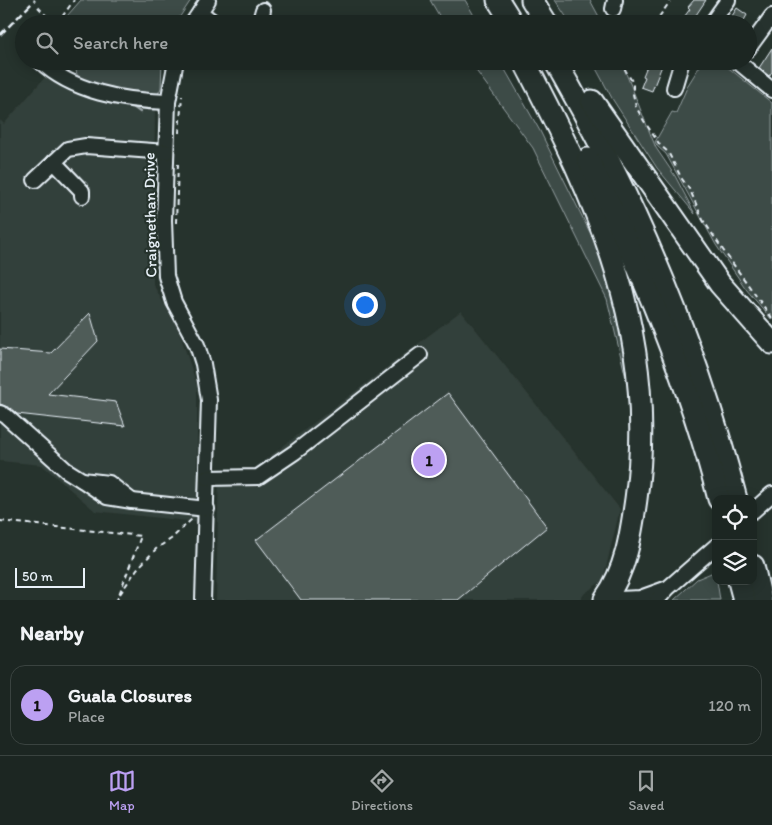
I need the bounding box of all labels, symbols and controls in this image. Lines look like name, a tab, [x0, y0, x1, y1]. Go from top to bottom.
search box	[15, 15, 757, 70]
icon: search	[33, 29, 61, 57]
text: Search here	[73, 31, 168, 54]
street label: Craignethan Drive	[139, 152, 161, 278]
your location	[352, 292, 378, 318]
pin: 1	[413, 441, 445, 479]
map controls	[712, 495, 757, 585]
button: locate	[712, 495, 757, 540]
button: layers	[712, 540, 757, 585]
scale bar	[15, 565, 85, 588]
text: 50 m	[22, 568, 53, 585]
text: Nearby	[20, 620, 84, 645]
text: Guala Closures	[68, 684, 192, 707]
text: 1	[33, 696, 41, 715]
text: 120 m	[708, 696, 751, 715]
text: Place	[68, 707, 105, 726]
tab: Map	[108, 767, 136, 814]
tab: Directions	[351, 767, 413, 814]
tab: Saved	[628, 767, 664, 814]

